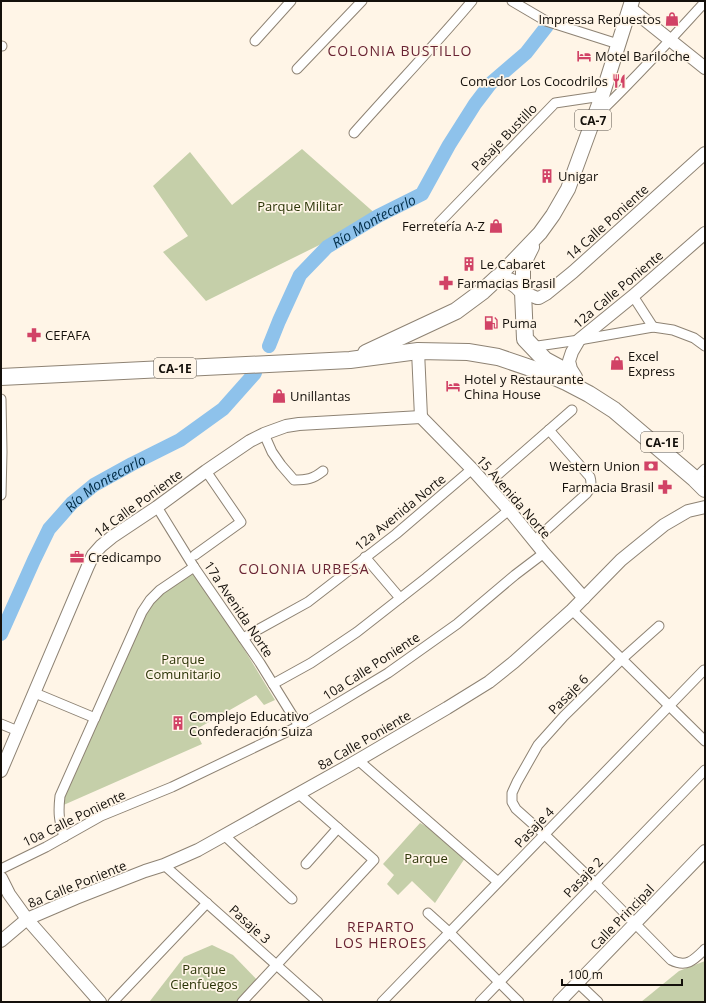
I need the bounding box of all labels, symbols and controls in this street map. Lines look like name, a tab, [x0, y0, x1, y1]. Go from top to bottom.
place label: Impressa Repuestos	[538, 10, 661, 28]
shop icon: Impressa Repuestos	[664, 11, 680, 27]
district label: COLONIA BUSTILLO	[328, 41, 472, 60]
place label: Motel Bariloche	[595, 47, 690, 65]
hotel icon: Motel Bariloche	[576, 48, 592, 64]
place label: Comedor Los Cocodrilos	[460, 72, 608, 90]
restaurant icon: Comedor Los Cocodrilos	[611, 73, 627, 89]
street label: Pasaje Bustillo	[467, 99, 541, 175]
road number: CA-7	[575, 110, 611, 130]
place label: Unigar	[558, 167, 599, 185]
building icon: Unigar	[539, 168, 555, 184]
street label: 14 Calle Poniente	[562, 180, 652, 264]
water label: Río Montecarlo	[328, 189, 419, 252]
park label: Parque Militar	[257, 197, 344, 215]
place label: Ferretería A-Z	[402, 217, 485, 235]
shop icon: Ferretería A-Z	[488, 218, 504, 234]
street label: 12a Calle Poniente	[569, 246, 667, 332]
place label: Le Cabaret	[480, 255, 546, 273]
building icon: Le Cabaret	[461, 256, 477, 272]
place label: Farmacias Brasil	[457, 274, 556, 292]
pharmacy icon: Farmacias Brasil	[438, 275, 454, 291]
place label: Puma	[502, 314, 537, 332]
fuel station icon: Puma	[483, 315, 499, 331]
place label: CEFAFA	[45, 326, 91, 344]
pharmacy icon: CEFAFA	[26, 327, 42, 343]
place label: Excel Express	[628, 347, 675, 380]
shop icon: Excel Express	[609, 355, 625, 371]
road number: CA-1E	[154, 358, 196, 378]
place label: Hotel y Restaurante China House	[464, 370, 584, 403]
hotel icon: Hotel y Restaurante China House	[445, 378, 461, 394]
place label: Unillantas	[290, 387, 351, 405]
shop icon: Unillantas	[271, 388, 287, 404]
road number: CA-1E	[641, 432, 683, 452]
water label: Río Montecarlo	[60, 449, 149, 515]
street label: 15 Avenida Norte	[473, 452, 555, 542]
place label: Western Union	[549, 457, 640, 475]
bank icon: Western Union	[643, 458, 659, 474]
street label: 14 Calle Poniente	[90, 465, 186, 541]
street label: 12a Avenida Norte	[351, 470, 449, 554]
place label: Farmacia Brasil	[562, 478, 654, 496]
pharmacy icon: Farmacia Brasil	[657, 479, 673, 495]
place label: Credicampo	[88, 548, 161, 566]
office icon: Credicampo	[69, 549, 85, 565]
street label: 17a Avenida Norte	[200, 557, 278, 661]
district label: COLONIA URBESA	[238, 559, 370, 578]
street label: 10a Calle Poniente	[319, 628, 423, 704]
park label: Parque Comunitario	[145, 650, 221, 683]
street label: Pasaje 6	[544, 670, 592, 718]
street label: 8a Calle Poniente	[314, 706, 414, 774]
place label: Complejo Educativo Confederación Suiza	[189, 707, 313, 740]
building icon: Complejo Educativo Confederación Suiza	[170, 715, 186, 731]
street label: 10a Calle Poniente	[20, 785, 128, 851]
street label: Pasaje 4	[510, 802, 558, 851]
park label: Parque	[404, 849, 448, 867]
street label: Pasaje 2	[559, 853, 607, 901]
street label: 8a Calle Poniente	[25, 856, 129, 912]
street label: Calle Principal	[586, 880, 658, 954]
street label: Pasaje 3	[225, 901, 275, 947]
district label: REPARTO LOS HEROES	[335, 917, 427, 952]
park label: Parque Cienfuegos	[170, 960, 238, 993]
scale bar	[562, 961, 682, 987]
text: 100 m	[568, 966, 603, 983]

